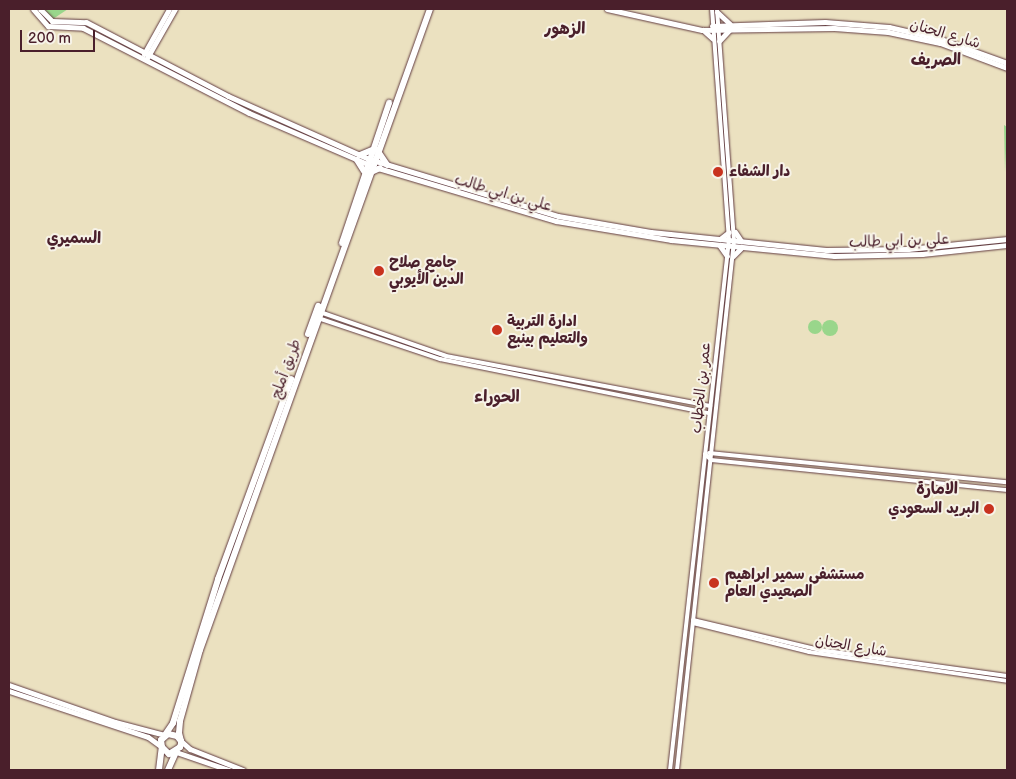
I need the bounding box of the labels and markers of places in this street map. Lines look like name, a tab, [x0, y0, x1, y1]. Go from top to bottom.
place label: دار الشفاء	[729, 163, 790, 181]
marker: دار الشفاء	[711, 165, 725, 179]
place label: جامع صلاح الدين الأيوبي	[389, 253, 464, 288]
marker: جامع صلاح الدين الأيوبي	[373, 265, 385, 277]
place label: ادارة التربية والتعليم بينبع	[507, 312, 588, 347]
marker: ادارة التربية والتعليم بينبع	[491, 324, 503, 336]
place label: البريد السعودي	[888, 500, 979, 518]
marker: البريد السعودي	[983, 503, 995, 515]
place label: مستشفى سمير ابراهيم الصعيدي العام	[725, 565, 865, 600]
marker: مستشفى سمير ابراهيم الصعيدي العام	[707, 576, 721, 590]

